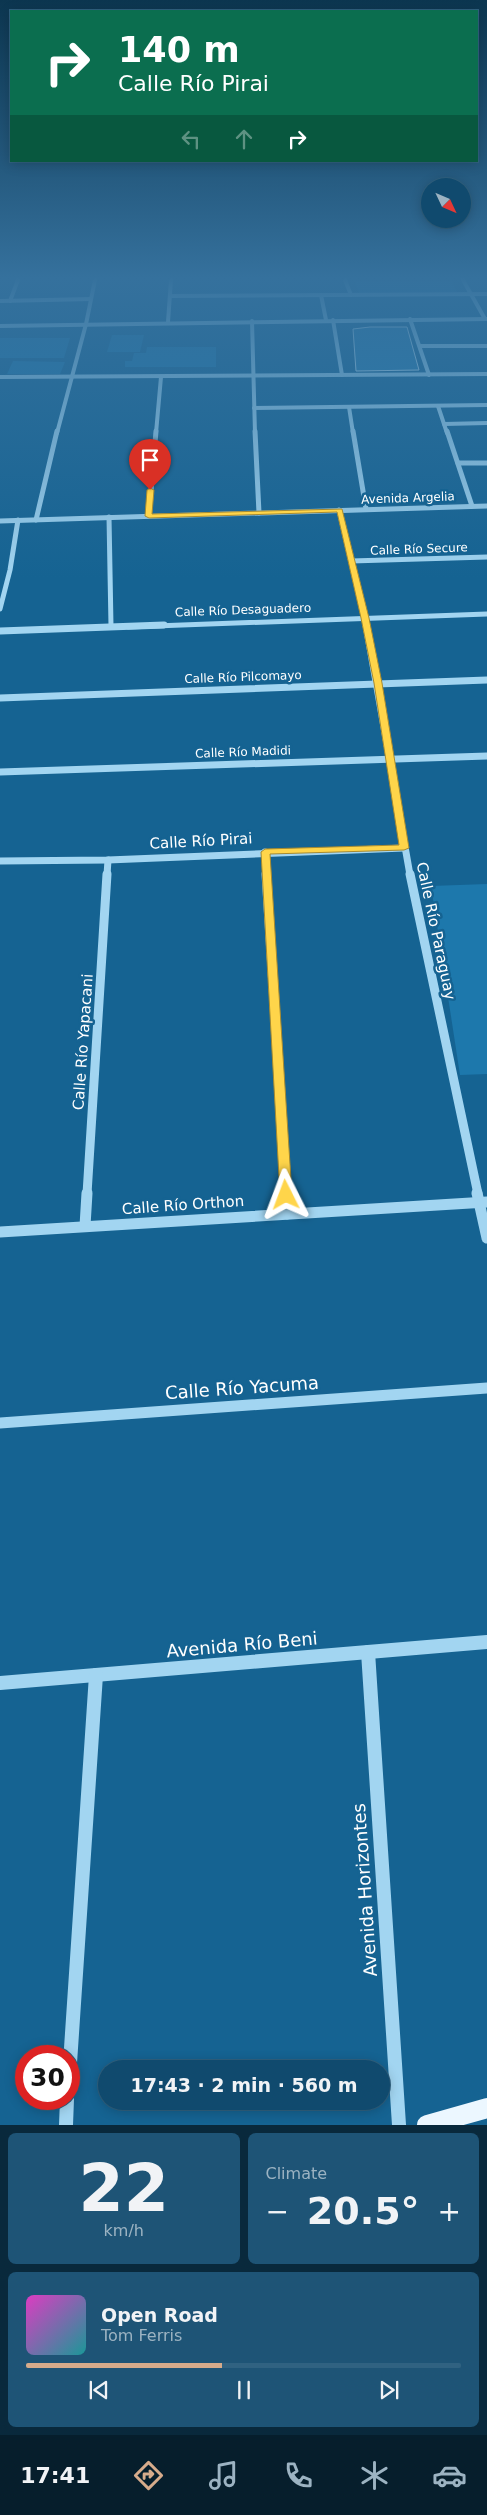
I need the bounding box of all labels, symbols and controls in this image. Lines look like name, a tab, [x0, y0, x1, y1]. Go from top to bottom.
icon: right	[35, 30, 100, 95]
text: 140 m	[118, 30, 240, 70]
text: Calle Río Pirai	[118, 71, 269, 96]
icon: left	[177, 125, 205, 153]
icon: ahead	[230, 125, 258, 153]
icon: right	[283, 125, 311, 153]
north arrow	[421, 178, 471, 228]
map controls	[421, 178, 471, 228]
pin	[129, 439, 171, 490]
icon: arrive	[136, 446, 164, 474]
street label: Avenida Argelia	[361, 489, 455, 507]
street label: Calle Río Secure	[370, 540, 468, 558]
street label: Calle Río Desaguadero	[175, 601, 311, 619]
street label: Calle Río Pilcomayo	[184, 668, 302, 686]
street label: Calle Río Madidi	[195, 743, 291, 761]
street label: Calle Río Pirai	[149, 829, 253, 853]
street label: Calle Río Paraguay	[413, 860, 459, 1002]
street label: Calle Río Yapacani	[69, 973, 97, 1111]
position arrow	[259, 1168, 311, 1220]
street label: Calle Río Orthon	[121, 1192, 245, 1218]
street label: Calle Río Yacuma	[164, 1372, 320, 1403]
street label: Avenida Río Beni	[166, 1627, 318, 1662]
street label: Avenida Horizontes	[348, 1803, 381, 1978]
speed limit sign: 30	[15, 2045, 80, 2110]
text: 17:43 · 2 min · 560 m	[130, 2074, 358, 2096]
text: 22	[79, 2151, 169, 2226]
text: Climate	[266, 2164, 327, 2183]
text: 20.5°	[307, 2189, 420, 2233]
text: −	[266, 2195, 289, 2228]
text: +	[438, 2195, 461, 2228]
text: km/h	[104, 2221, 144, 2240]
text: Open Road	[101, 2304, 218, 2326]
text: Tom Ferris	[101, 2326, 182, 2345]
icon: previous	[85, 2376, 113, 2404]
icon: pause	[230, 2376, 258, 2404]
icon: next	[375, 2376, 403, 2404]
icon: directions	[131, 2458, 166, 2493]
icon: music	[206, 2458, 241, 2493]
icon: phone	[281, 2458, 316, 2493]
icon: climate	[357, 2458, 392, 2493]
icon: car	[432, 2458, 467, 2493]
text: 17:41	[20, 2463, 90, 2488]

